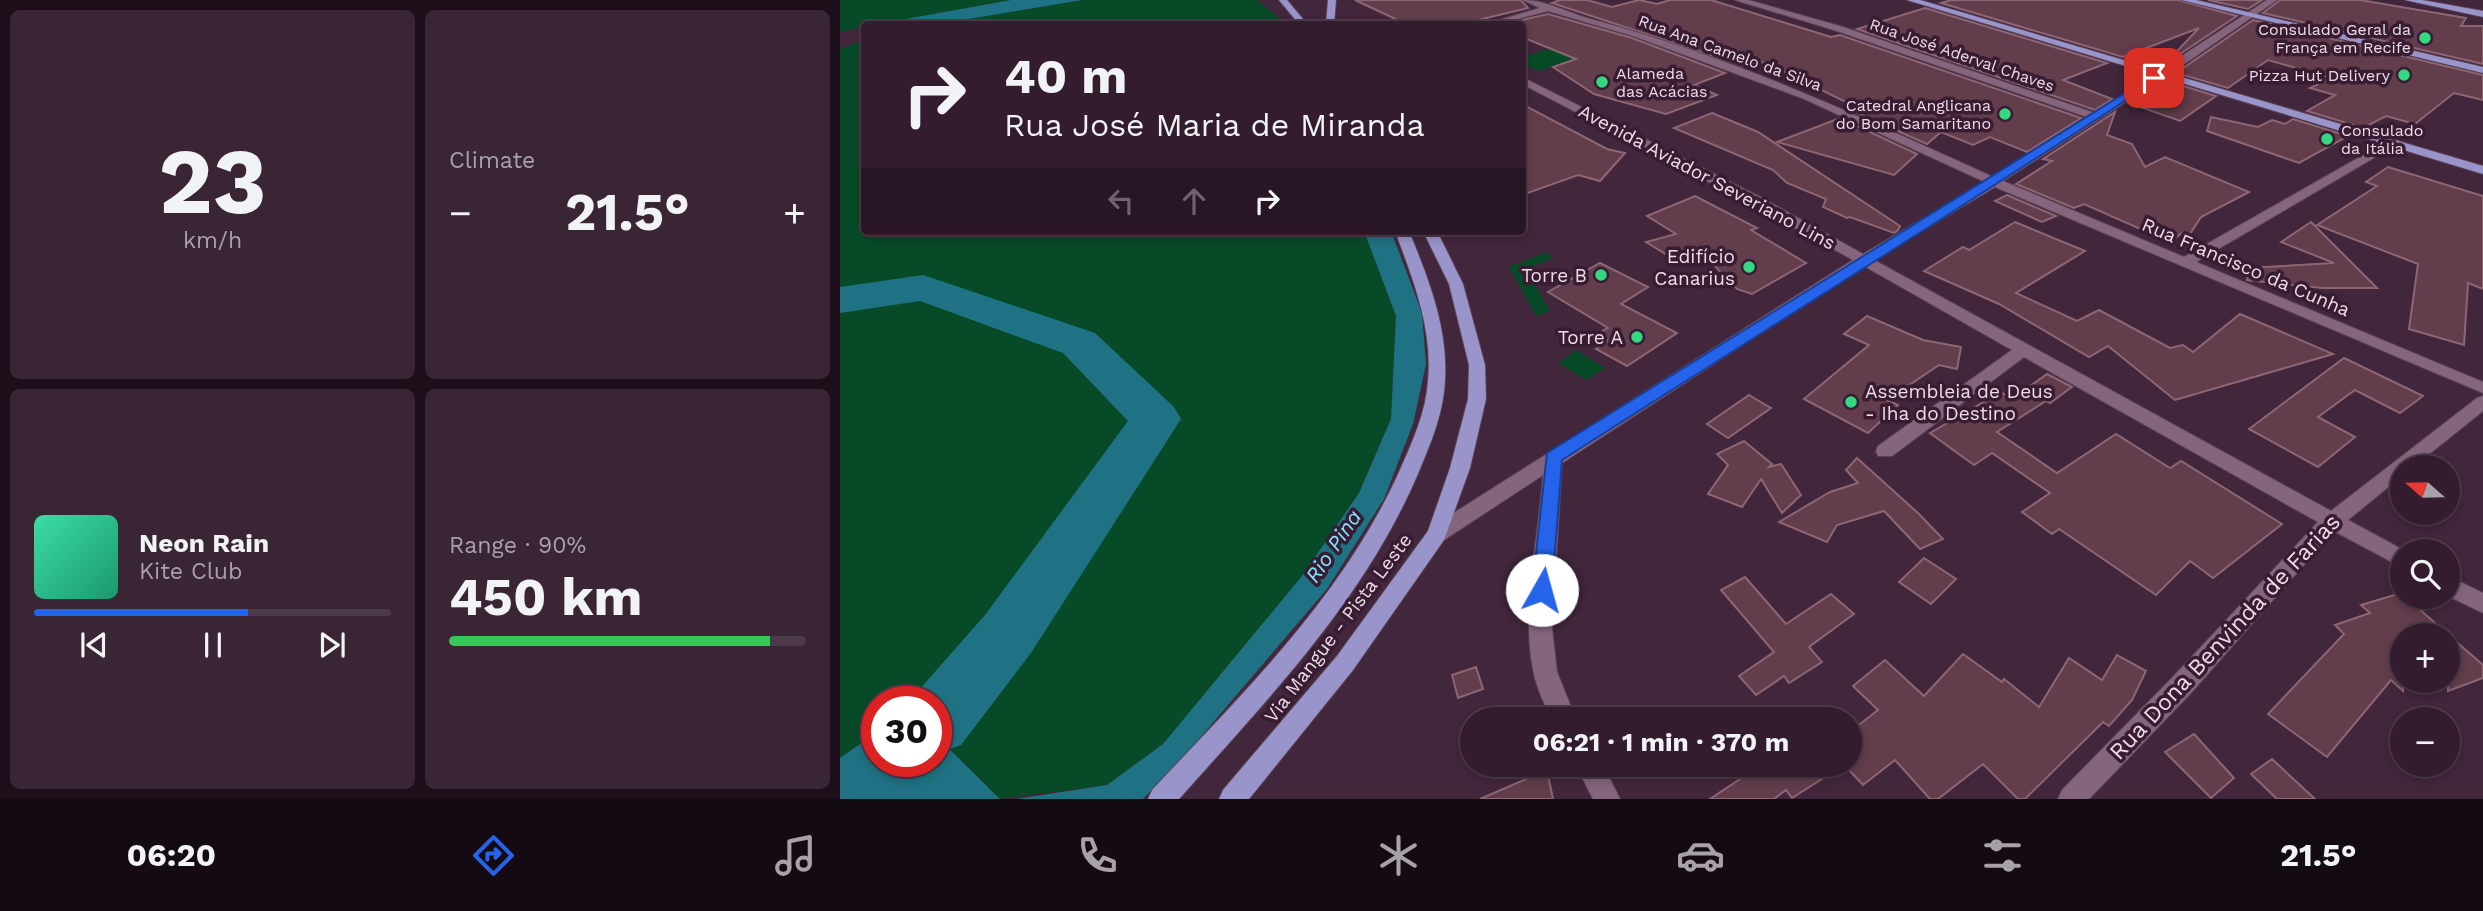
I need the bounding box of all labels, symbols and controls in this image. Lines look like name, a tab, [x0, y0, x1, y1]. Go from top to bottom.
street label: Rua Ana Camelo da Silva	[1636, 11, 1824, 95]
street label: Rua José Aderval Chaves	[1867, 14, 2057, 96]
place label: Consulado Geral da França em Recife	[2258, 20, 2411, 57]
marker: Consulado Geral da França em Recife	[2417, 30, 2433, 46]
text: 40 m	[1004, 47, 1127, 105]
pin	[2124, 48, 2184, 108]
icon: right	[889, 49, 980, 140]
icon: arrive	[2135, 59, 2173, 97]
place label: Alameda das Acácias	[1616, 64, 1707, 101]
place label: Pizza Hut Delivery	[2249, 66, 2391, 85]
marker: Pizza Hut Delivery	[2396, 67, 2412, 83]
marker: Alameda das Acácias	[1594, 74, 1610, 90]
place label: Catedral Anglicana do Bom Samaritano	[1836, 96, 1991, 133]
street label: Avenida Aviador Severiano Lins	[1575, 99, 1839, 255]
text: Rua José Maria de Miranda	[1004, 106, 1425, 144]
marker: Catedral Anglicana do Bom Samaritano	[1997, 106, 2013, 122]
place label: Consulado da Itália	[2341, 121, 2423, 158]
text: 23	[158, 128, 267, 235]
marker: Consulado da Itália	[2319, 131, 2335, 147]
text: Climate	[449, 147, 535, 174]
text: 21.5°	[565, 182, 690, 243]
icon: left	[1102, 182, 1140, 220]
icon: ahead	[1175, 182, 1213, 220]
icon: right	[1248, 182, 1286, 220]
text: −	[449, 191, 472, 235]
text: +	[783, 191, 806, 235]
street label: Rua Francisco da Cunha	[2139, 213, 2354, 321]
text: km/h	[183, 227, 242, 254]
place label: Edifício Canarius	[1654, 245, 1735, 290]
marker: Edifício Canarius	[1741, 259, 1757, 275]
place label: Torre B	[1521, 264, 1587, 287]
marker: Torre B	[1593, 267, 1609, 283]
place label: Torre A	[1558, 326, 1623, 349]
marker: Torre A	[1629, 329, 1645, 345]
place label: Assembleia de Deus - Iha do Destino	[1865, 380, 2053, 425]
marker: Assembleia de Deus - Iha do Destino	[1843, 394, 1859, 410]
north arrow	[2390, 455, 2460, 525]
map controls	[2390, 455, 2460, 777]
water label: Rio Pina	[1300, 505, 1366, 587]
street label: Rua Dona Benvinda de Farias	[2104, 509, 2346, 765]
text: Neon Rain	[139, 528, 269, 558]
street label: Via Mangue - Pista Leste	[1259, 529, 1417, 727]
text: Range · 90%	[449, 532, 586, 559]
button: search	[2390, 539, 2460, 609]
position arrow	[1505, 553, 1579, 627]
text: Kite Club	[139, 558, 242, 585]
text: 450 km	[449, 567, 643, 628]
button: +	[2390, 623, 2460, 693]
icon: previous	[75, 626, 113, 664]
icon: pause	[194, 626, 232, 664]
icon: next	[313, 626, 351, 664]
speed limit sign: 30	[861, 686, 952, 777]
button: −	[2390, 707, 2460, 777]
text: 06:21 · 1 min · 370 m	[1533, 727, 1789, 757]
icon: directions	[469, 831, 518, 880]
icon: music	[771, 831, 820, 880]
icon: phone	[1073, 831, 1122, 880]
icon: climate	[1374, 831, 1423, 880]
icon: car	[1676, 831, 1725, 880]
icon: filters	[1978, 831, 2027, 880]
text: 06:20	[126, 836, 216, 874]
text: 21.5°	[2280, 836, 2357, 874]

